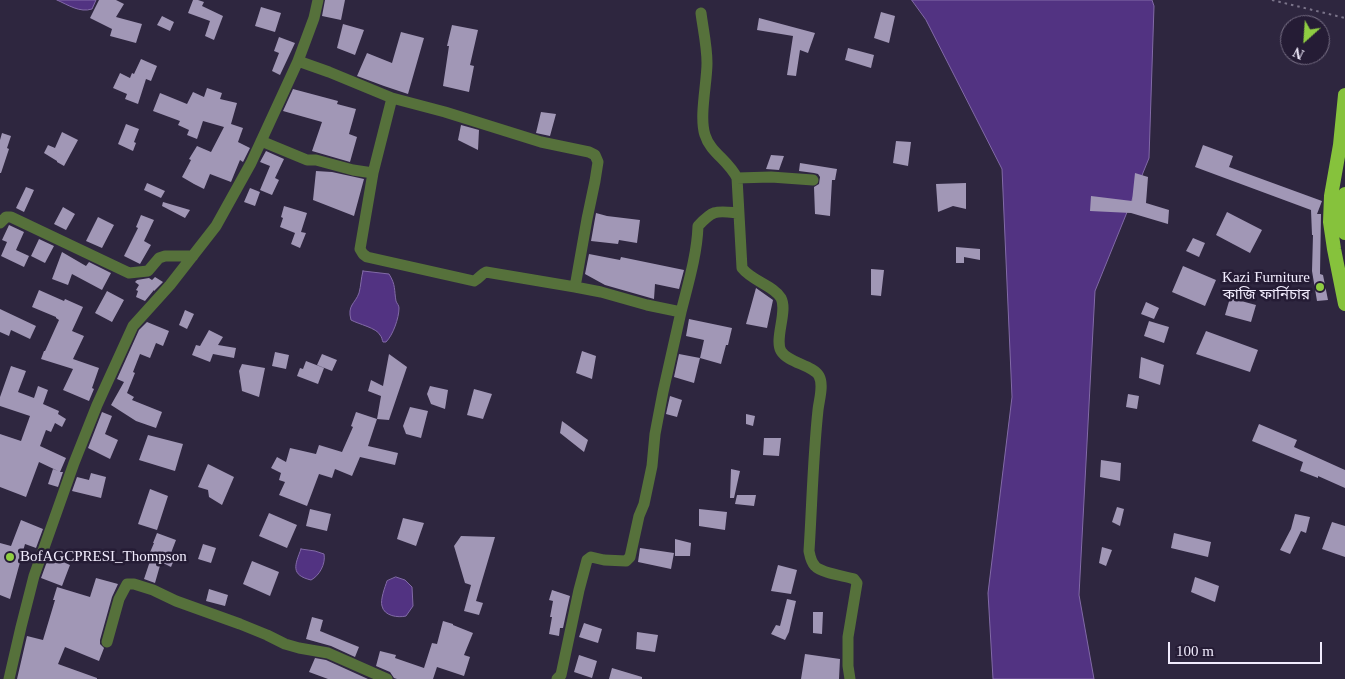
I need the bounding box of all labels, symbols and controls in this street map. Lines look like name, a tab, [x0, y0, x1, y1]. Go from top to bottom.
north arrow	[1280, 15, 1330, 65]
text: N	[1291, 44, 1306, 62]
place label: Kazi Furniture কাজি ফার্নিচার	[1222, 269, 1310, 304]
marker: Kazi Furniture কাজি ফার্নিচার	[1314, 281, 1326, 293]
place label: BofAGCPRESI_Thompson	[20, 548, 187, 566]
marker: BofAGCPRESI_Thompson	[4, 551, 16, 563]
scale bar	[1170, 632, 1324, 664]
text: 100 m	[1176, 643, 1214, 659]

